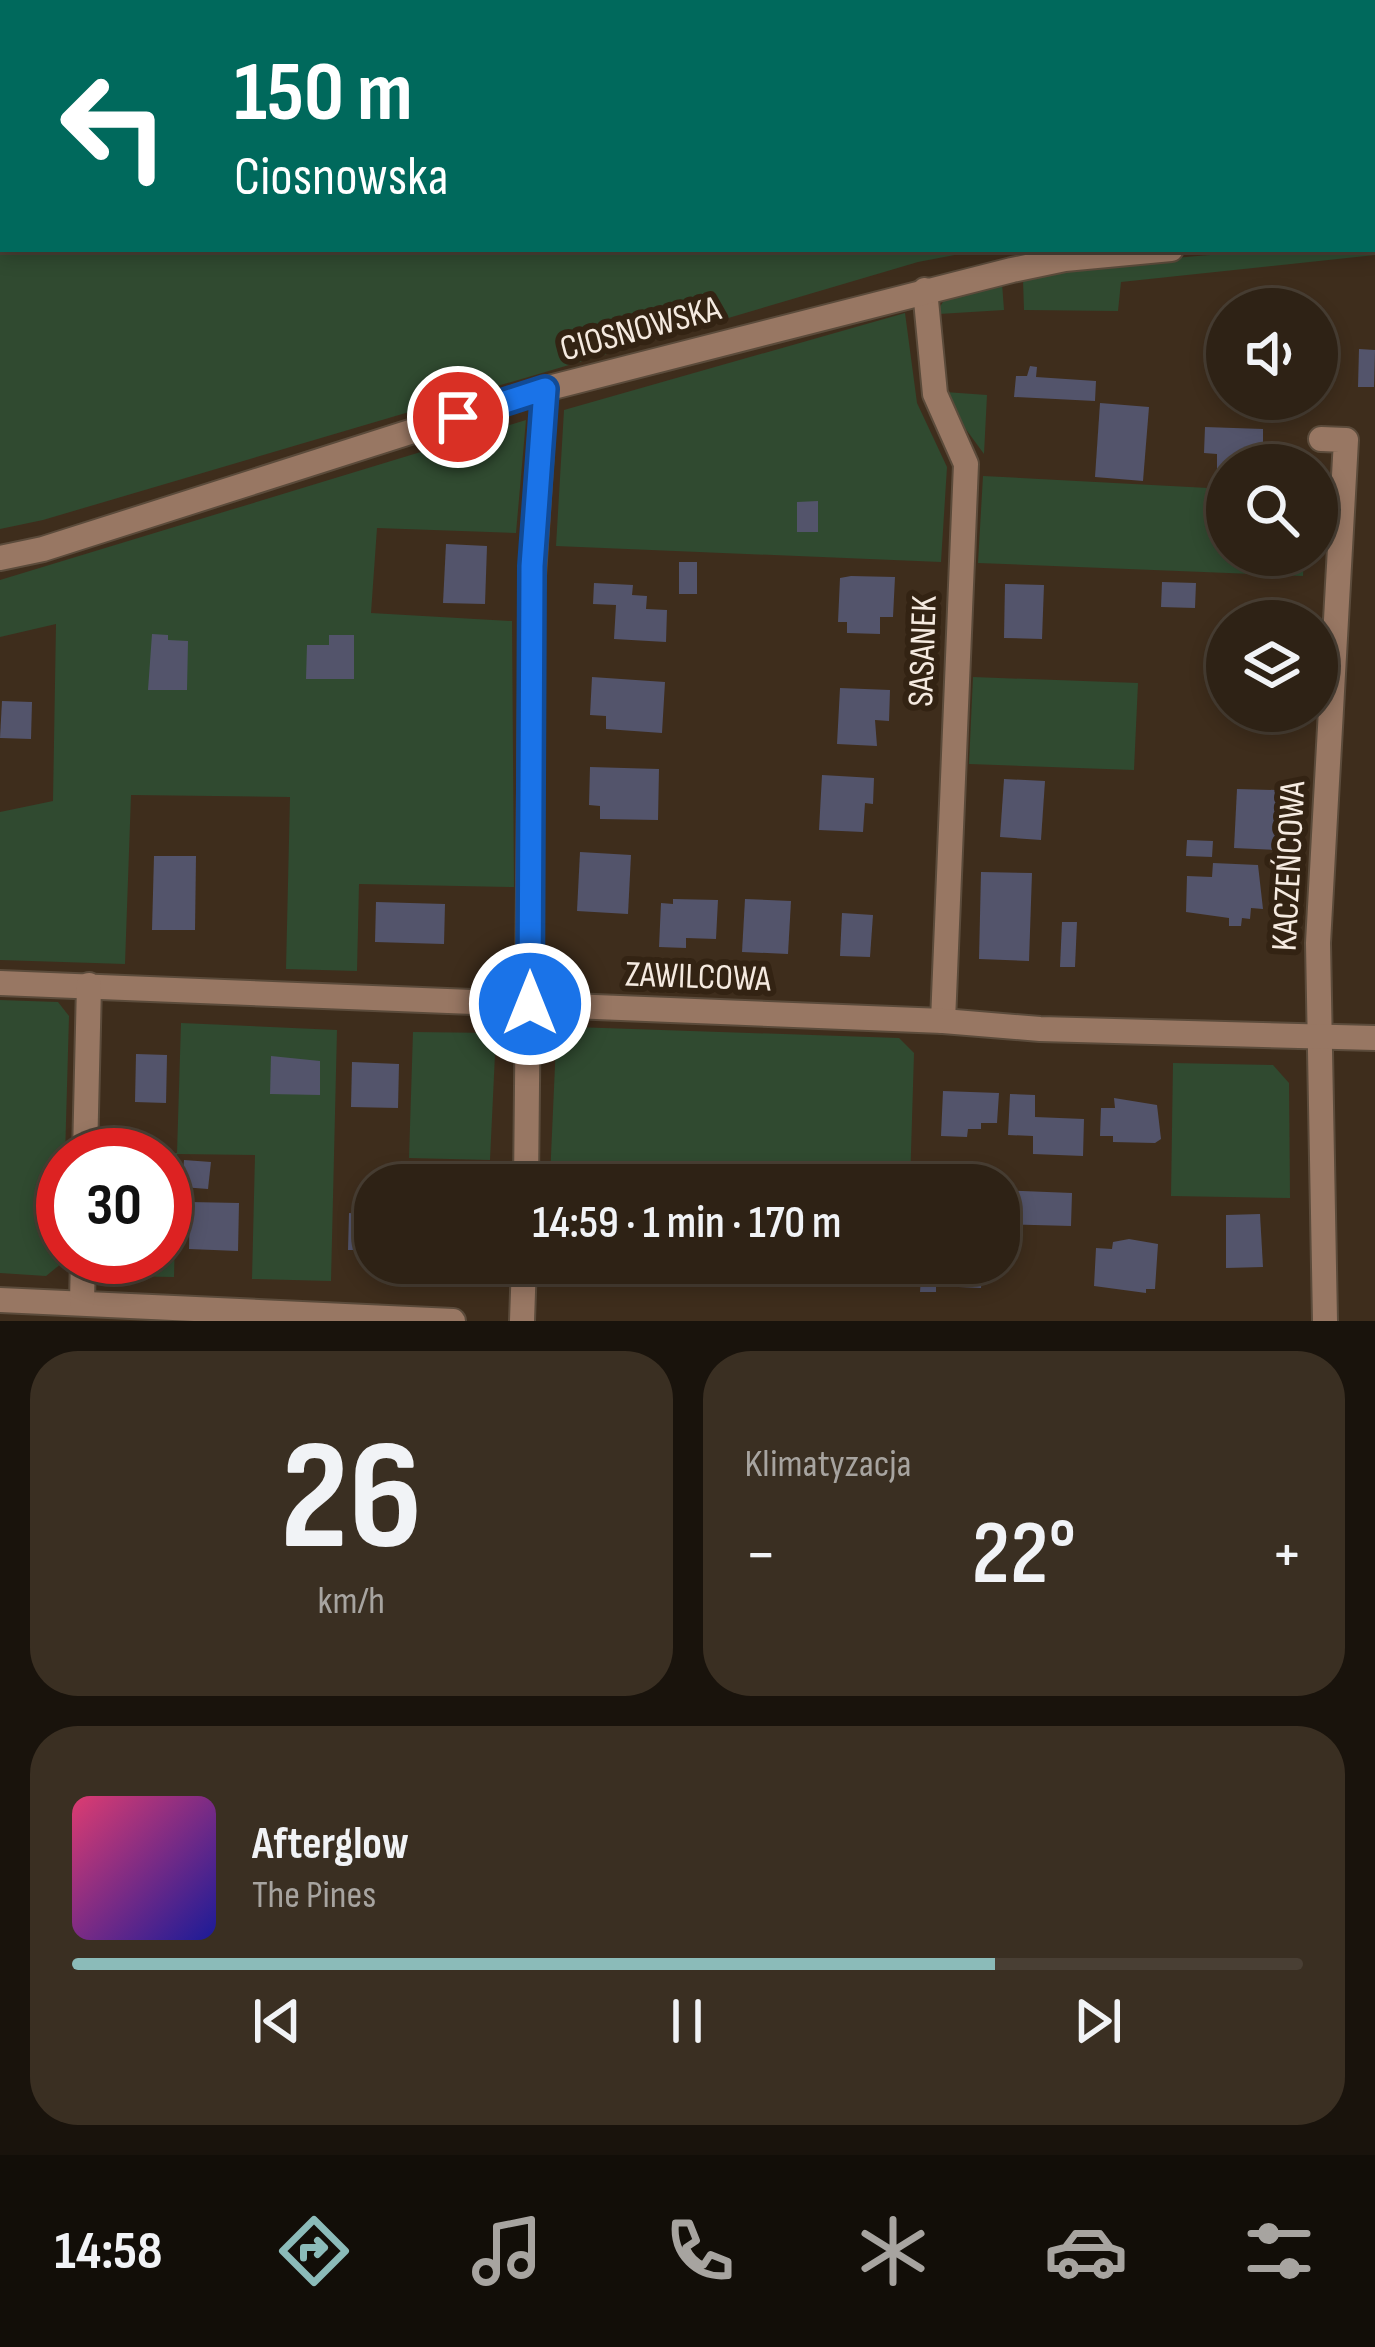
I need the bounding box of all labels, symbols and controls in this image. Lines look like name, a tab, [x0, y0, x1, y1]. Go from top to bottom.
text: 150 m	[234, 43, 413, 144]
icon: left	[36, 48, 192, 204]
text: Ciosnowska	[234, 145, 448, 210]
street label: CIOSNOWSKA	[556, 287, 726, 371]
map controls	[1206, 288, 1338, 732]
button: sound	[1206, 288, 1338, 420]
pin	[407, 366, 509, 468]
icon: arrive	[425, 384, 491, 450]
button: search	[1206, 444, 1338, 576]
street label: SASANEK	[900, 594, 947, 707]
button: layers	[1206, 600, 1338, 732]
street label: KACZEŃCOWA	[1264, 780, 1315, 952]
position arrow	[467, 941, 593, 1067]
street label: ZAWILCOWA	[624, 953, 772, 1002]
speed limit sign: 30	[36, 1128, 192, 1284]
text: 14:59 · 1 min · 170 m	[532, 1196, 842, 1251]
text: 26	[280, 1406, 422, 1593]
text: Klimatyzacja	[745, 1441, 911, 1488]
text: 22°	[971, 1501, 1076, 1609]
text: −	[745, 1516, 777, 1595]
text: +	[1271, 1516, 1303, 1595]
text: km/h	[318, 1578, 385, 1625]
text: Afterglow	[252, 1817, 409, 1872]
text: The Pines	[252, 1872, 376, 1919]
icon: previous	[244, 1988, 310, 2054]
icon: pause	[654, 1988, 720, 2054]
icon: next	[1065, 1988, 1131, 2054]
icon: directions	[272, 2209, 356, 2293]
icon: music	[465, 2209, 549, 2293]
icon: phone	[658, 2209, 742, 2293]
icon: climate	[851, 2209, 935, 2293]
icon: car	[1044, 2209, 1128, 2293]
icon: filters	[1237, 2209, 1321, 2293]
text: 14:58	[55, 2219, 163, 2284]

